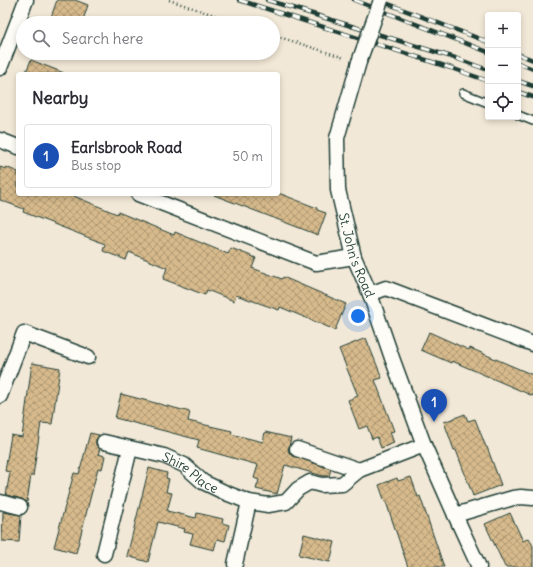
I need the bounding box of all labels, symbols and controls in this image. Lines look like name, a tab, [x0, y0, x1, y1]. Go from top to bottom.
map controls	[485, 12, 521, 120]
button: +	[485, 12, 521, 48]
search box	[16, 16, 280, 60]
icon: search	[30, 27, 52, 49]
text: Search here	[62, 29, 143, 48]
button: −	[485, 48, 521, 84]
button: locate	[485, 84, 521, 120]
text: Nearby	[32, 87, 88, 109]
text: Earlsbrook Road	[71, 138, 182, 157]
text: 1	[43, 148, 49, 165]
text: 50 m	[232, 148, 263, 165]
text: Bus stop	[71, 157, 121, 174]
street label: St. John's Road	[335, 211, 379, 300]
your location	[348, 306, 368, 326]
pin: 1	[421, 389, 447, 422]
street label: Shire Place	[160, 448, 221, 497]

